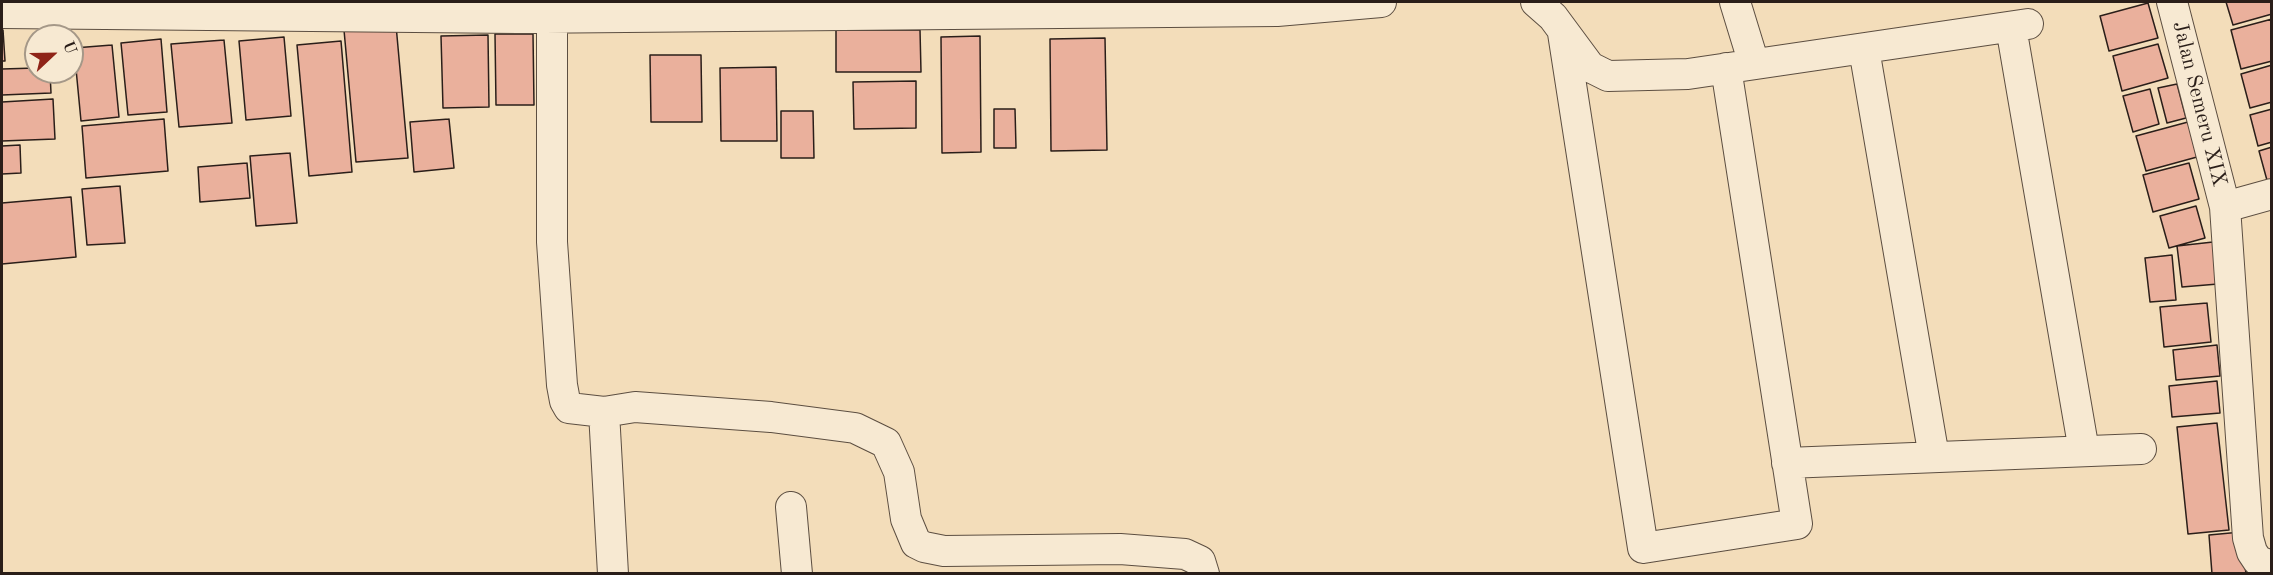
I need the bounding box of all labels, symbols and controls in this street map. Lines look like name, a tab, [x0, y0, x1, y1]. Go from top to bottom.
street label: Jalan Semeru XIX	[2166, 19, 2232, 189]
north arrow	[24, 24, 84, 84]
text: U	[59, 39, 79, 57]

